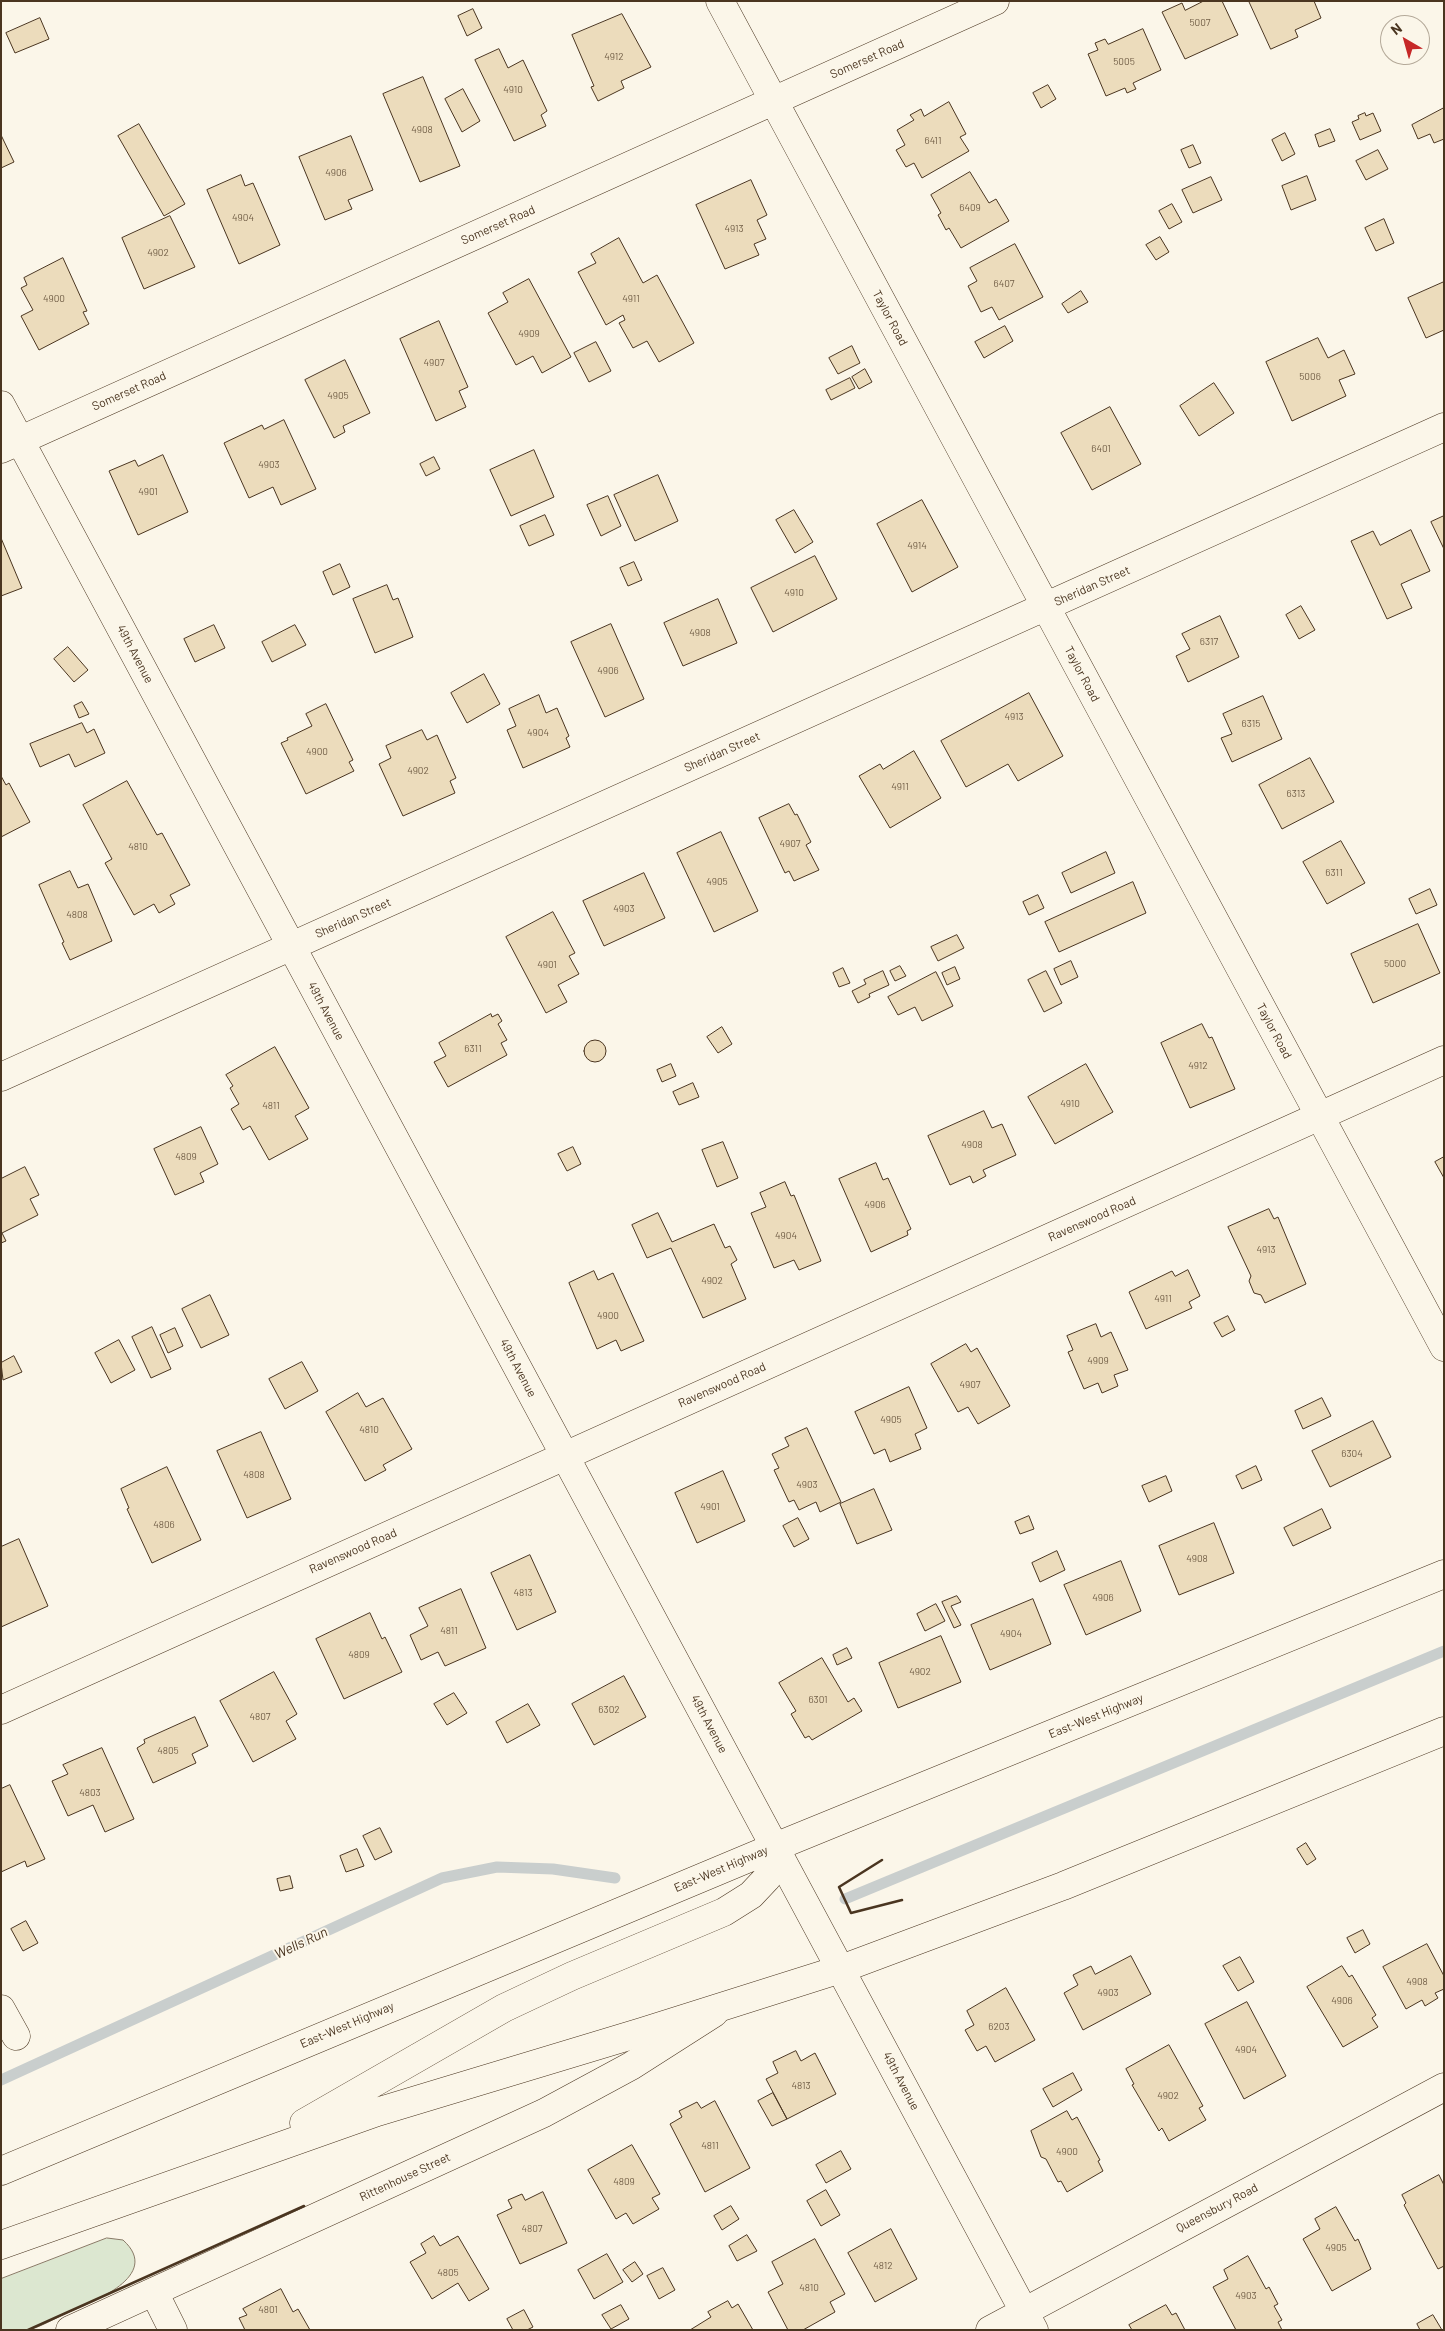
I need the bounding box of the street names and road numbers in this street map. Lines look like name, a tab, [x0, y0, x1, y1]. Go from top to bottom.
street label: Somerset Road	[828, 36, 906, 82]
street label: Somerset Road	[459, 202, 537, 248]
street label: Taylor Road	[869, 288, 911, 348]
street label: Somerset Road	[90, 368, 168, 414]
street label: Sheridan Street	[1052, 563, 1132, 609]
street label: 49th Avenue	[114, 622, 156, 686]
street label: Taylor Road	[1061, 644, 1103, 704]
street label: Sheridan Street	[682, 729, 762, 775]
street label: Sheridan Street	[313, 895, 393, 941]
street label: 49th Avenue	[305, 979, 347, 1043]
street label: Taylor Road	[1253, 1001, 1295, 1061]
street label: Ravenswood Road	[1046, 1193, 1138, 1245]
street label: 49th Avenue	[497, 1336, 539, 1400]
street label: Ravenswood Road	[676, 1359, 768, 1411]
street label: Ravenswood Road	[307, 1525, 399, 1577]
street label: East-West Highway	[1047, 1690, 1145, 1742]
street label: 49th Avenue	[688, 1692, 730, 1756]
street label: East-West Highway	[672, 1843, 770, 1895]
street label: East-West Highway	[298, 1999, 396, 2051]
street label: 49th Avenue	[880, 2049, 922, 2113]
street label: Rittenhouse Street	[357, 2150, 453, 2204]
street label: Queensbury Road	[1174, 2180, 1260, 2236]

